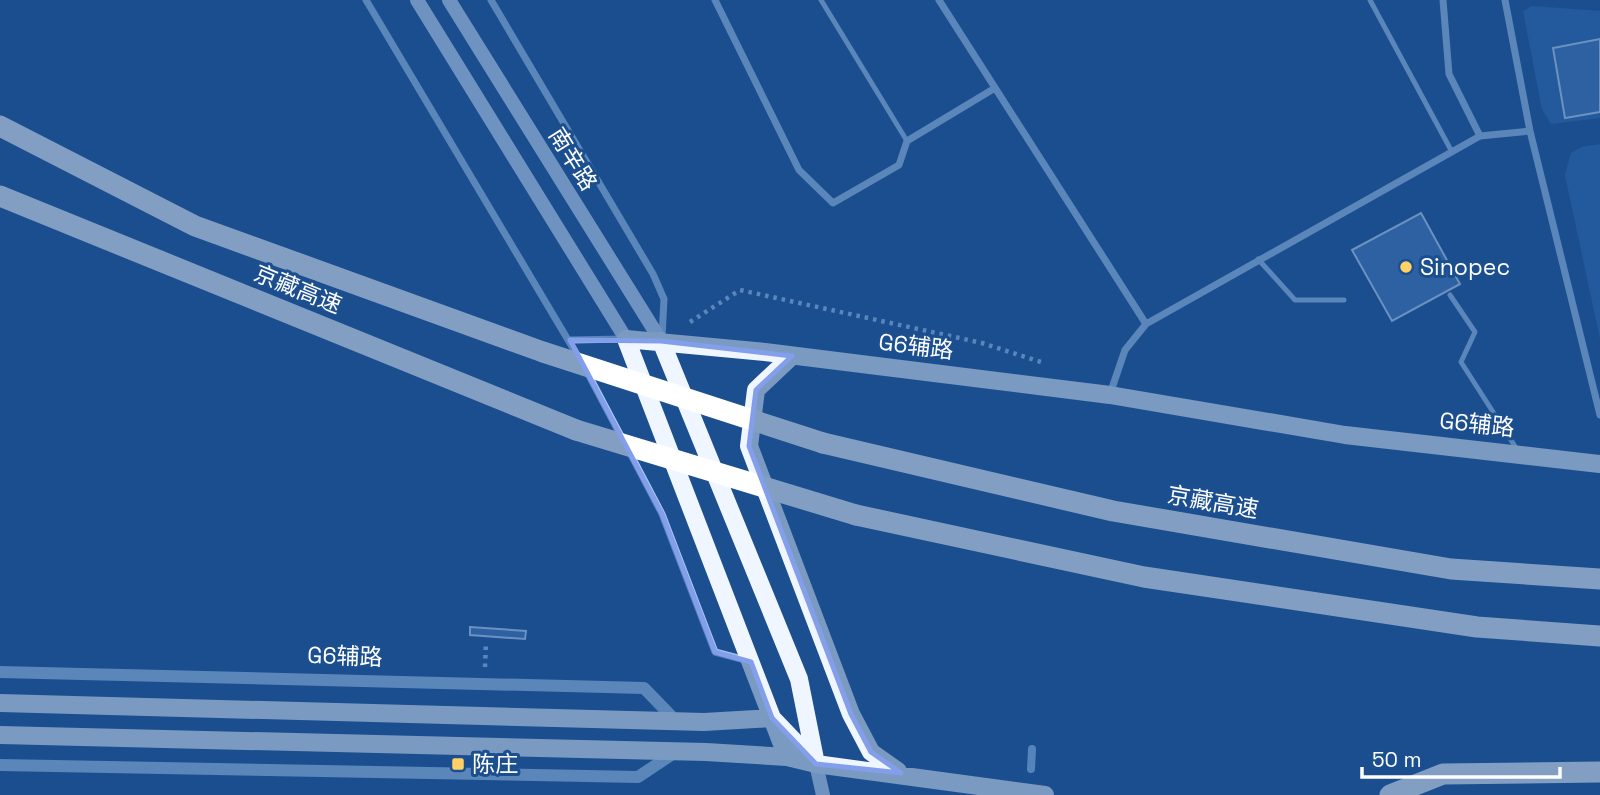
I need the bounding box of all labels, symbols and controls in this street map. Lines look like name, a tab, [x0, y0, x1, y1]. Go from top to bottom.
street label: 南辛路	[542, 122, 604, 196]
place label: Sinopec	[1420, 252, 1510, 282]
street label: 京藏高速	[250, 258, 346, 320]
marker: Sinopec	[1398, 259, 1414, 275]
street label: G6辅路	[877, 327, 955, 365]
street label: G6辅路	[1438, 405, 1516, 443]
street label: 京藏高速	[1165, 479, 1261, 525]
street label: G6辅路	[307, 640, 383, 672]
scale bar	[1362, 736, 1560, 780]
text: 50 m	[1372, 746, 1422, 773]
place label: 陈庄	[472, 749, 518, 779]
marker: 陈庄	[450, 756, 466, 772]

